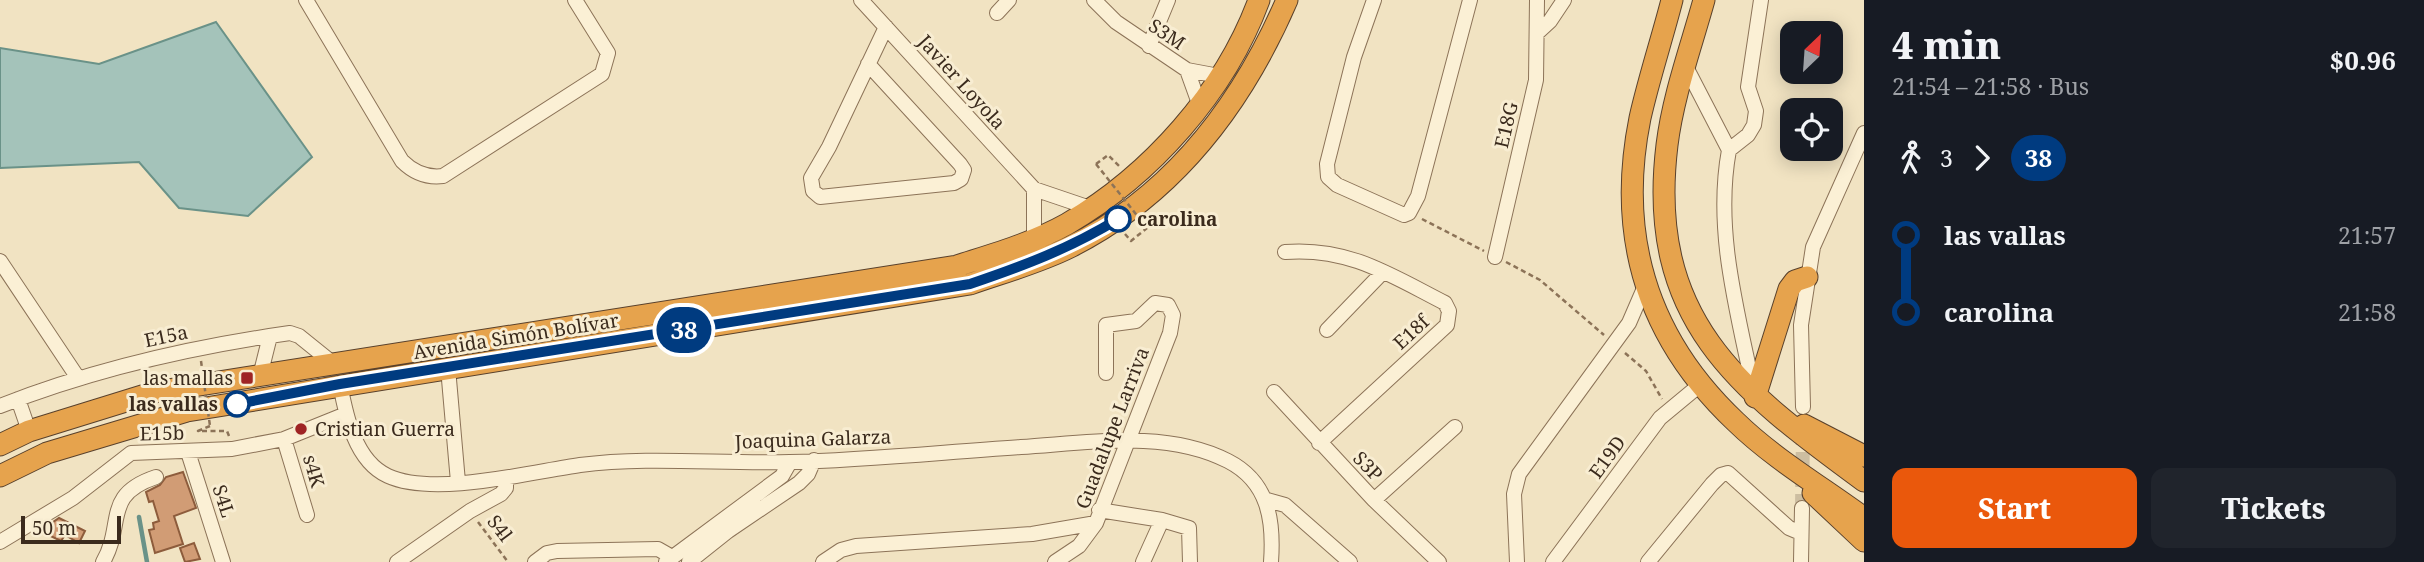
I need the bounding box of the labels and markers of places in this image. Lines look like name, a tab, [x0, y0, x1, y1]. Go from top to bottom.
marker: carolina	[1105, 206, 1131, 232]
place label: carolina	[1137, 206, 1217, 232]
place label: las mallas	[143, 365, 233, 391]
marker: las mallas	[239, 370, 255, 386]
place label: las vallas	[129, 391, 218, 417]
marker: las vallas	[224, 391, 250, 417]
place label: Cristian Guerra	[315, 416, 455, 442]
marker: Cristian Guerra	[293, 421, 309, 437]

